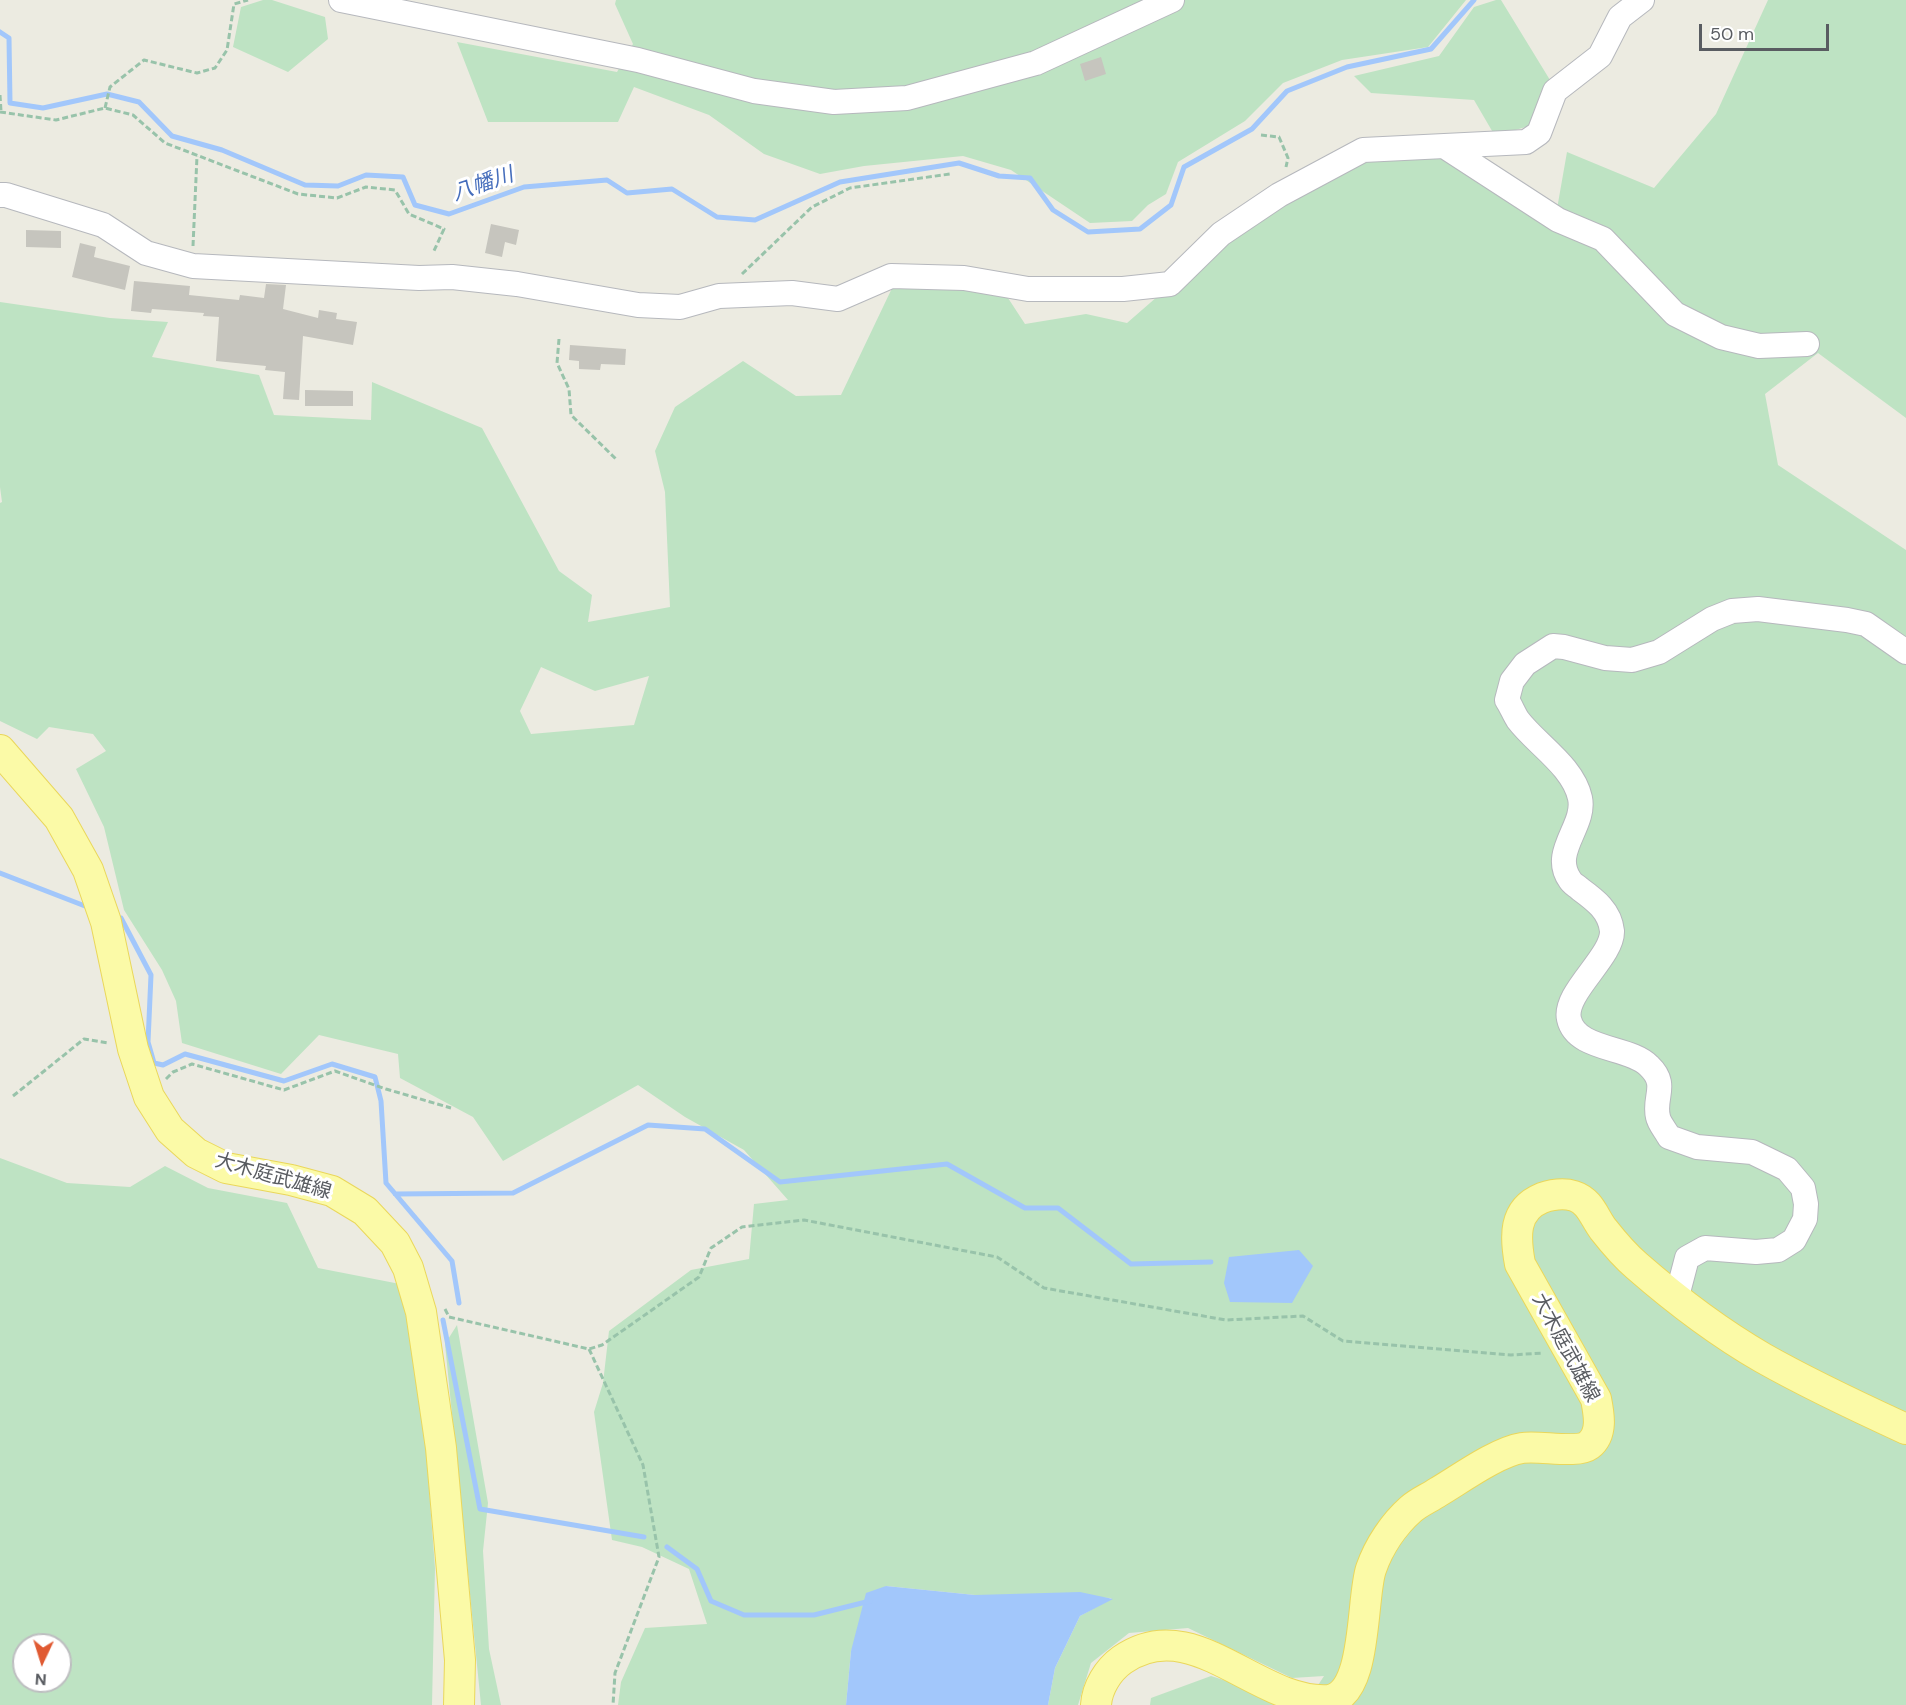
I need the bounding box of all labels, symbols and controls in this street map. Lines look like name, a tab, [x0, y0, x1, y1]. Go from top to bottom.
scale bar	[1702, 12, 1832, 50]
text: 50 m	[1710, 22, 1754, 46]
water label: 八幡川	[449, 163, 517, 207]
street label: 大木庭武雄線	[212, 1149, 334, 1205]
street label: 大木庭武雄線	[1526, 1289, 1604, 1407]
north arrow	[12, 1633, 72, 1693]
text: N	[34, 1669, 47, 1690]

